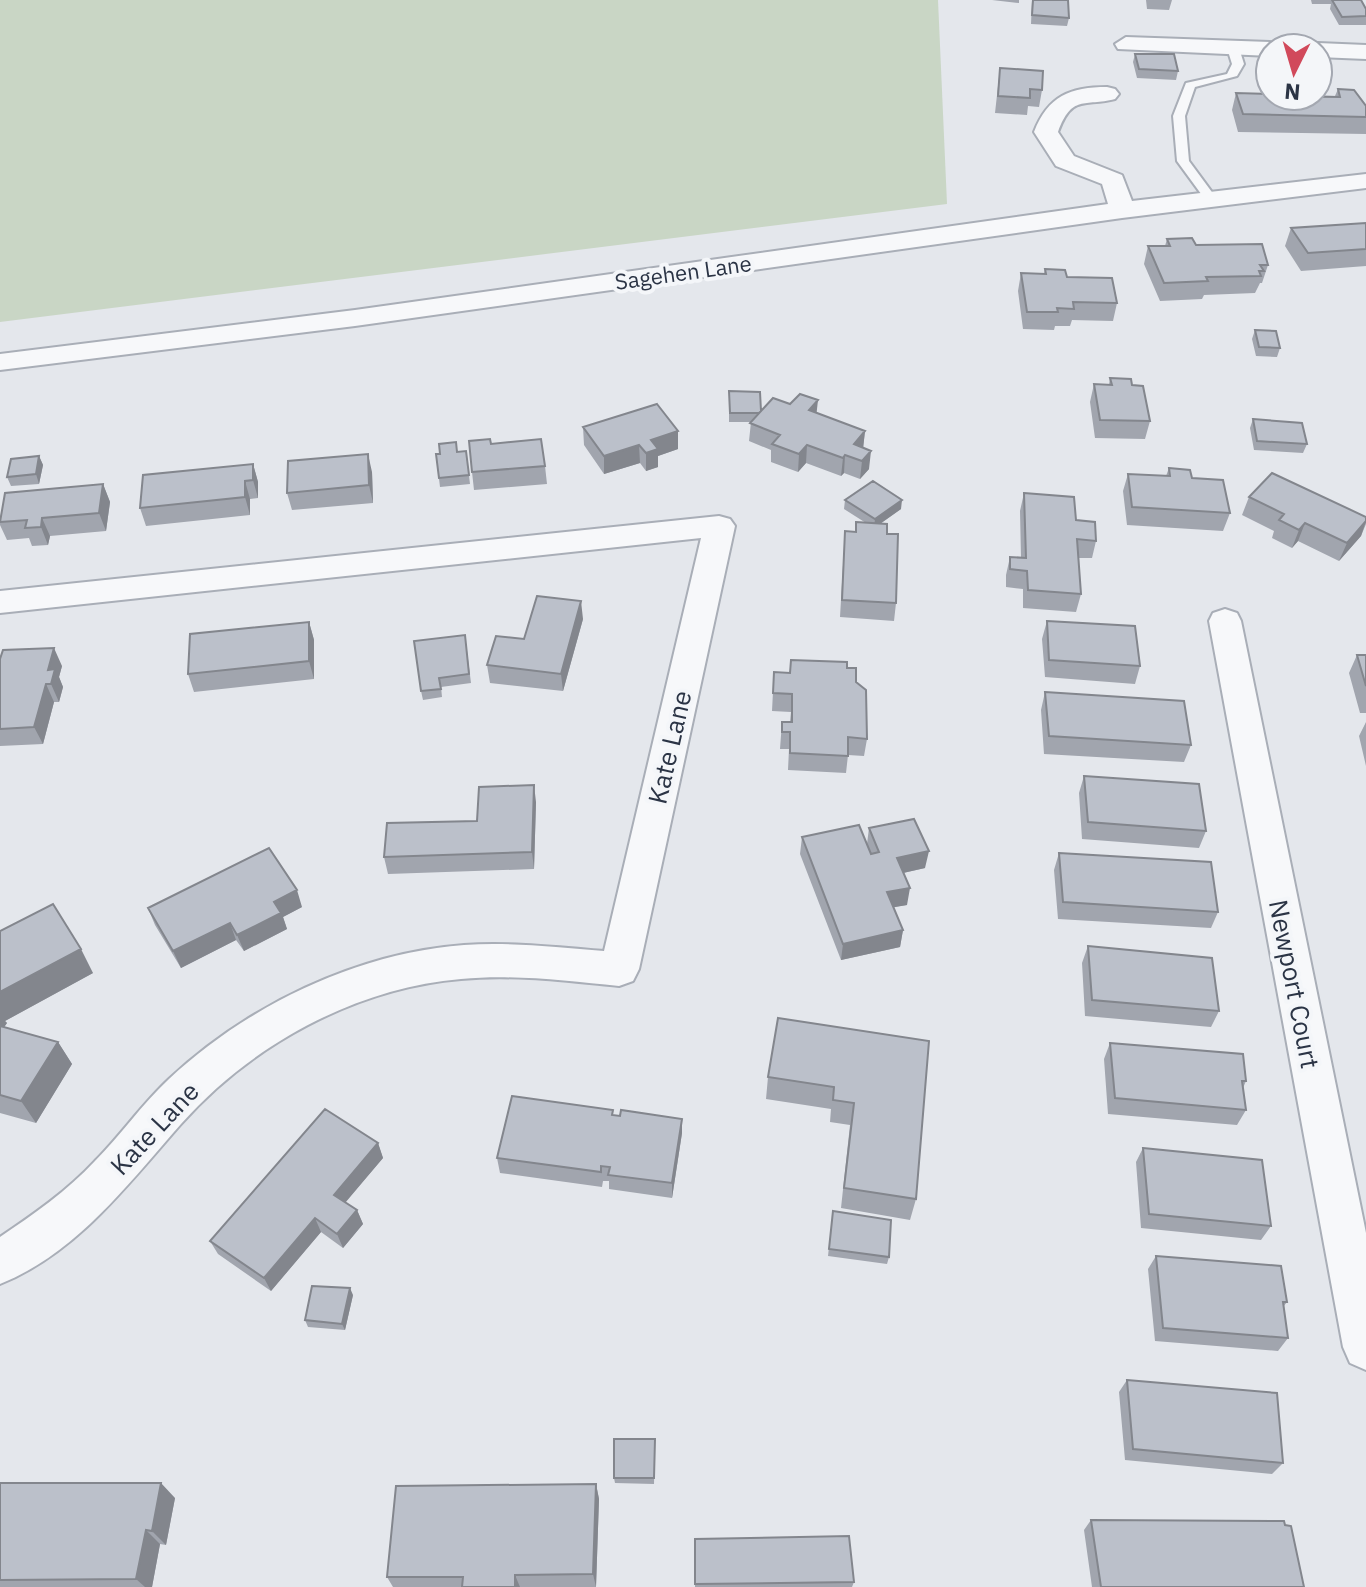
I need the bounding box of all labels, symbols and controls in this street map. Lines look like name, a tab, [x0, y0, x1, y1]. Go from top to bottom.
north arrow	[1254, 32, 1334, 112]
text: N	[1283, 77, 1301, 108]
street label: Sagehen Lane	[613, 248, 753, 296]
street label: Kate Lane	[639, 687, 699, 807]
street label: Newport Court	[1262, 897, 1328, 1071]
street label: Kate Lane	[102, 1074, 206, 1182]

